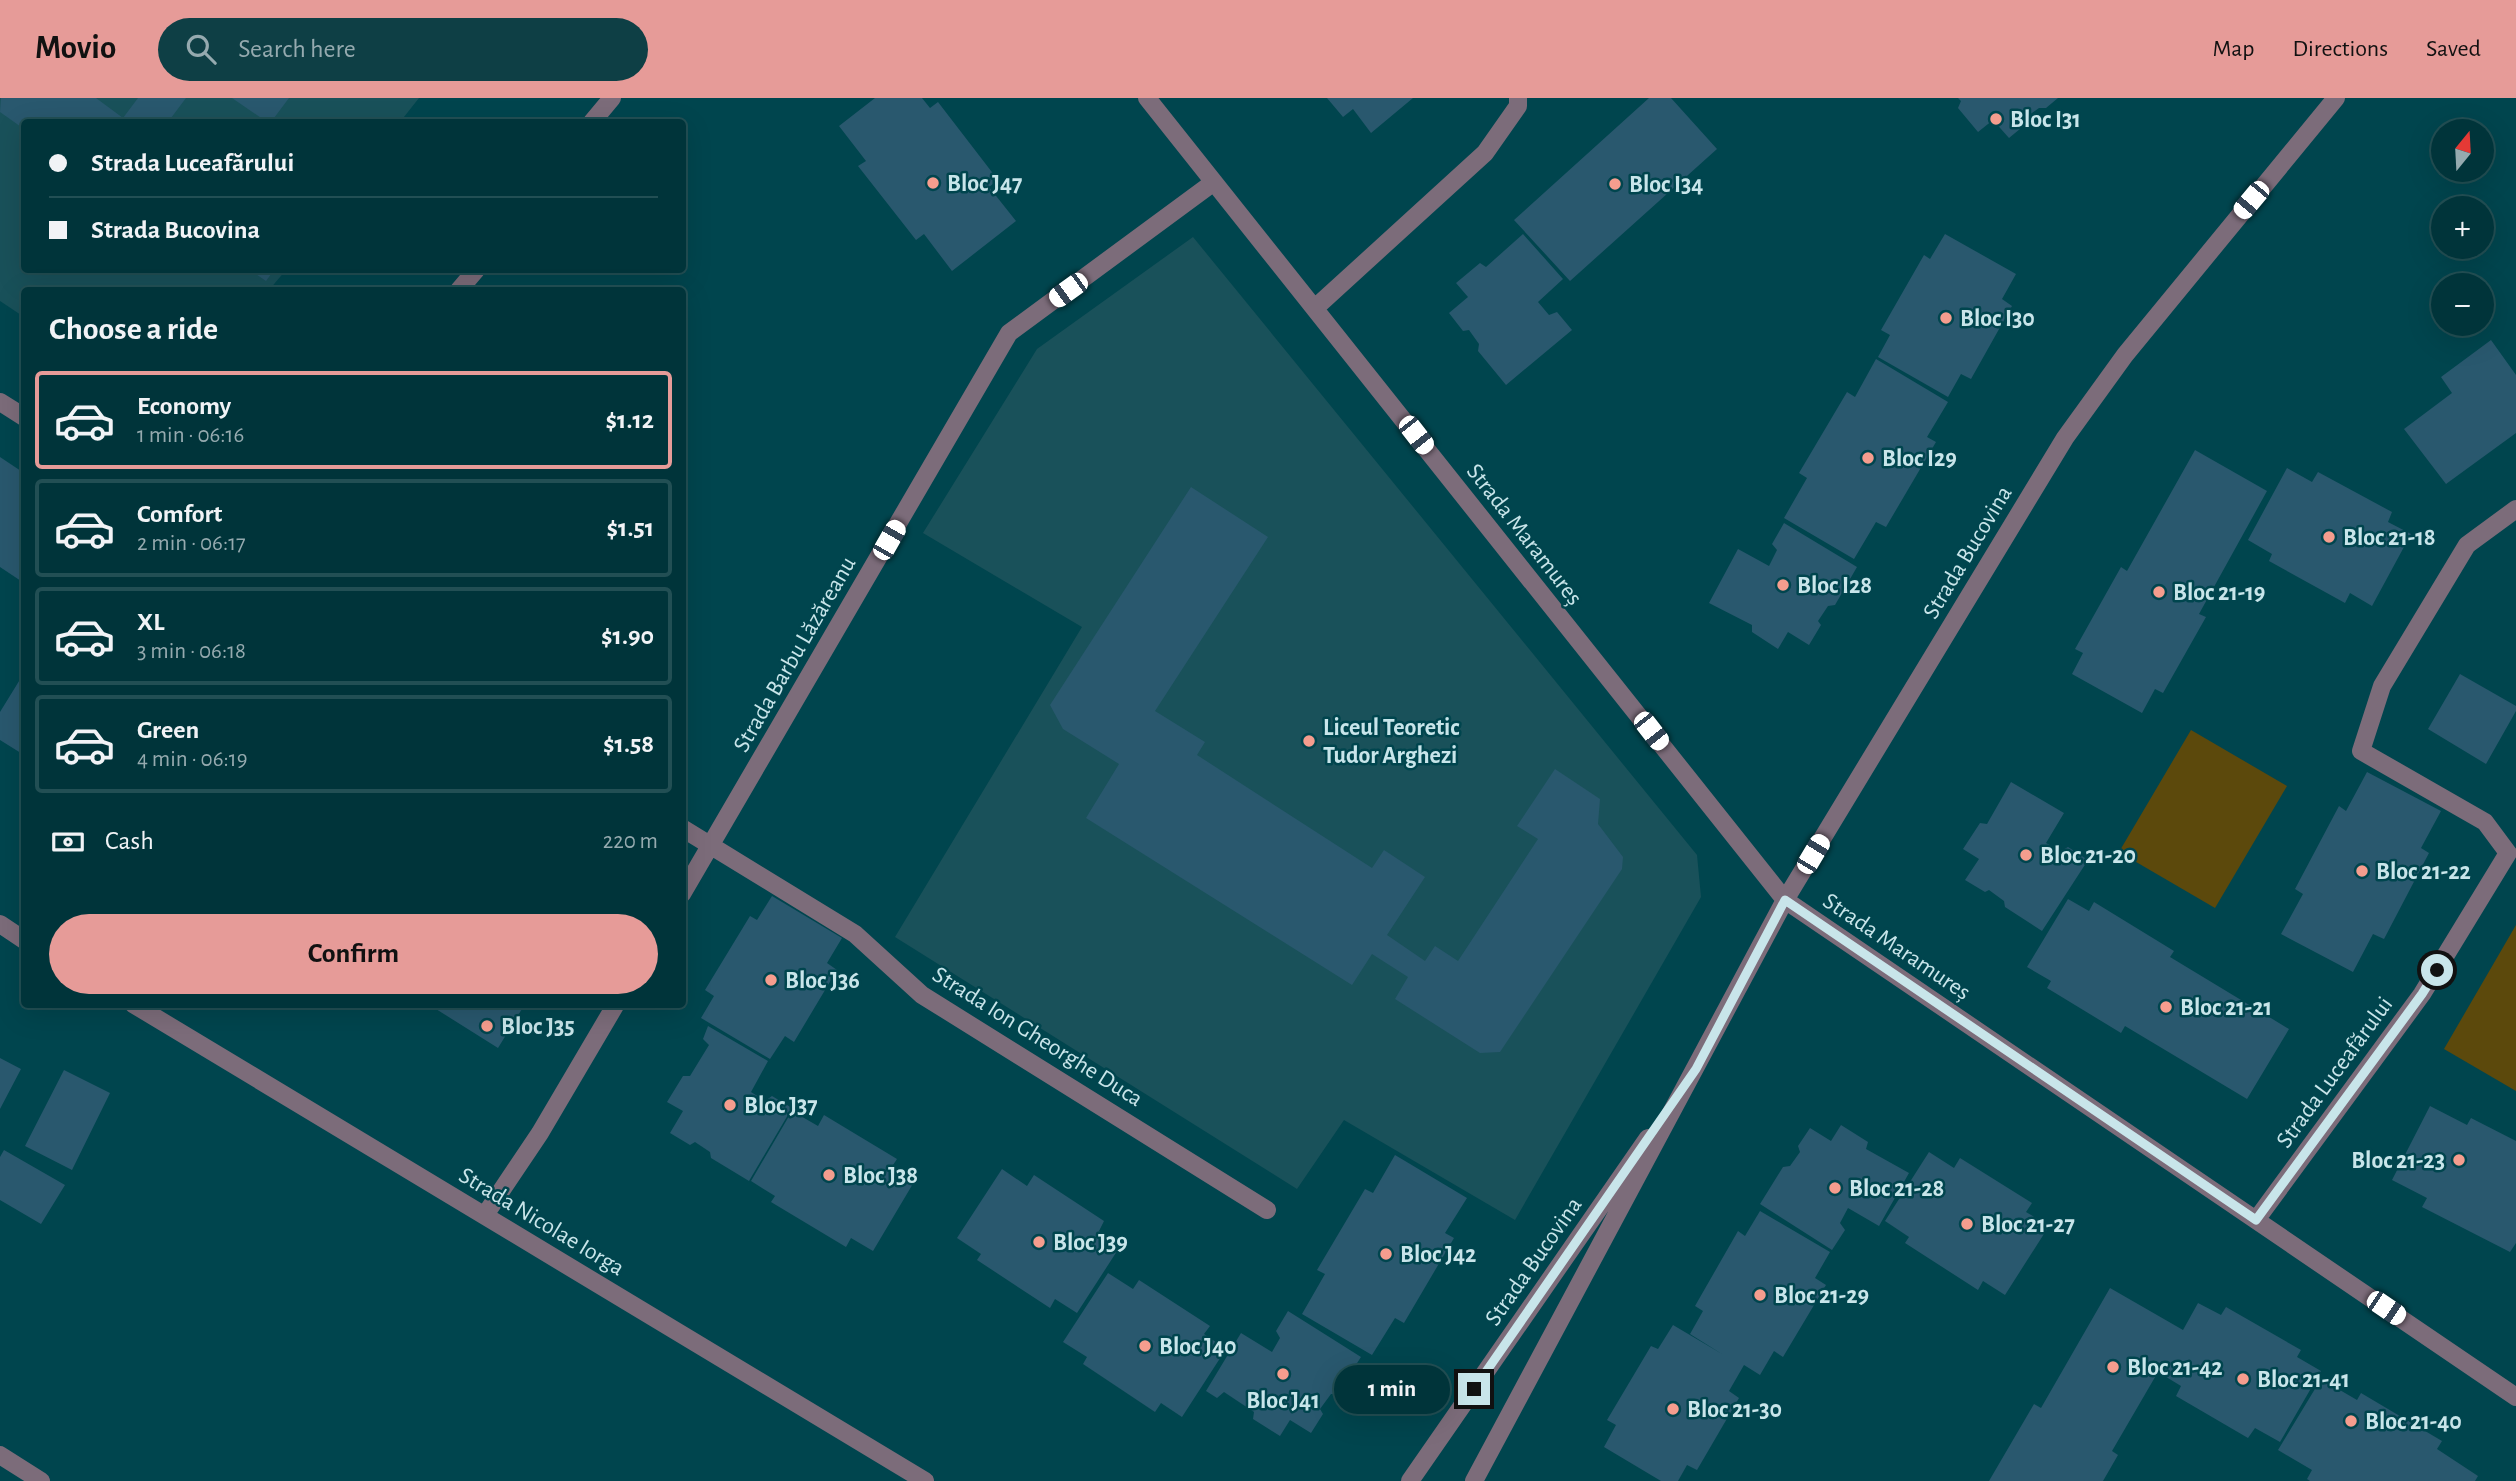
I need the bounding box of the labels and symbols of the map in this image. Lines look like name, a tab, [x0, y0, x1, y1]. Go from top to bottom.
place label: Bloc I31	[2010, 108, 2081, 132]
marker: Bloc I31	[1988, 111, 2004, 127]
north arrow	[2431, 119, 2494, 182]
place label: Bloc J47	[947, 172, 1022, 196]
place label: Bloc I34	[1629, 173, 1703, 197]
marker: Bloc J47	[925, 175, 941, 191]
marker: Bloc I34	[1607, 176, 1623, 192]
car	[2230, 177, 2273, 223]
car	[1045, 269, 1092, 311]
place label: Bloc I30	[1960, 307, 2035, 331]
marker: Bloc I30	[1938, 310, 1954, 326]
car	[1395, 412, 1438, 458]
place label: Bloc I29	[1882, 447, 1957, 471]
marker: Bloc I29	[1860, 450, 1876, 466]
street label: Strada Maramureș	[1461, 460, 1587, 610]
street label: Strada Bucovina	[1919, 482, 2017, 623]
car	[870, 517, 909, 563]
place label: Bloc 21-18	[2343, 526, 2436, 550]
marker: Bloc 21-18	[2321, 529, 2337, 545]
street label: Strada Barbu Lăzăreanu	[729, 553, 861, 756]
place label: Bloc I28	[1797, 574, 1872, 598]
marker: Bloc I28	[1775, 577, 1791, 593]
place label: Bloc 21-19	[2173, 581, 2265, 605]
marker: Bloc 21-19	[2151, 584, 2167, 600]
car	[1630, 708, 1673, 754]
place label: Liceul Teoretic Tudor Arghezi	[1323, 716, 1460, 768]
marker: Liceul Teoretic Tudor Arghezi	[1301, 733, 1317, 749]
car	[1794, 831, 1833, 877]
place label: Bloc 21-20	[2040, 844, 2136, 868]
marker: Bloc 21-20	[2018, 847, 2034, 863]
place label: Bloc 21-22	[2376, 860, 2471, 884]
marker: Bloc 21-22	[2354, 863, 2370, 879]
street label: Strada Maramureș	[1818, 889, 1974, 1006]
route start	[2421, 954, 2453, 986]
street label: Strada Ion Gheorghe Duca	[928, 962, 1147, 1111]
place label: Bloc J36	[785, 969, 860, 993]
marker: Bloc J36	[763, 972, 779, 988]
street label: Strada Luceafărului	[2272, 993, 2397, 1153]
place label: Bloc 21-21	[2180, 996, 2272, 1020]
marker: Bloc 21-21	[2158, 999, 2174, 1015]
place label: Bloc J35	[501, 1015, 575, 1039]
marker: Bloc J35	[479, 1018, 495, 1034]
place label: Bloc J37	[744, 1094, 818, 1118]
marker: Bloc J37	[722, 1097, 738, 1113]
place label: Bloc 21-23	[2351, 1149, 2445, 1173]
marker: Bloc 21-23	[2451, 1152, 2467, 1168]
street label: Strada Nicolae Iorga	[455, 1163, 628, 1281]
place label: Bloc J38	[843, 1164, 918, 1188]
marker: Bloc J38	[821, 1167, 837, 1183]
place label: Bloc 21-28	[1849, 1177, 1944, 1201]
marker: Bloc 21-28	[1827, 1180, 1843, 1196]
street label: Strada Bucovina	[1481, 1193, 1587, 1330]
place label: Bloc 21-27	[1981, 1213, 2075, 1237]
marker: Bloc 21-27	[1959, 1216, 1975, 1232]
place label: Bloc J39	[1053, 1231, 1128, 1255]
marker: Bloc J39	[1031, 1234, 1047, 1250]
place label: Bloc J42	[1400, 1243, 1476, 1267]
marker: Bloc J42	[1378, 1246, 1394, 1262]
place label: Bloc 21-29	[1774, 1284, 1869, 1308]
marker: Bloc 21-29	[1752, 1287, 1768, 1303]
car	[2363, 1288, 2410, 1328]
place label: Bloc J40	[1159, 1335, 1237, 1359]
marker: Bloc J40	[1137, 1338, 1153, 1354]
place label: Bloc 21-42	[2127, 1356, 2223, 1380]
marker: Bloc 21-42	[2105, 1359, 2121, 1375]
callout: 1 min	[1334, 1364, 1450, 1414]
marker: Bloc J41	[1275, 1366, 1291, 1382]
place label: Bloc 21-41	[2257, 1368, 2350, 1392]
marker: Bloc 21-41	[2235, 1371, 2251, 1387]
route end	[1458, 1373, 1490, 1405]
place label: Bloc J41	[1246, 1389, 1320, 1413]
place label: Bloc 21-30	[1687, 1398, 1782, 1422]
marker: Bloc 21-30	[1665, 1401, 1681, 1417]
place label: Bloc 21-40	[2365, 1410, 2462, 1434]
marker: Bloc 21-40	[2343, 1413, 2359, 1429]

